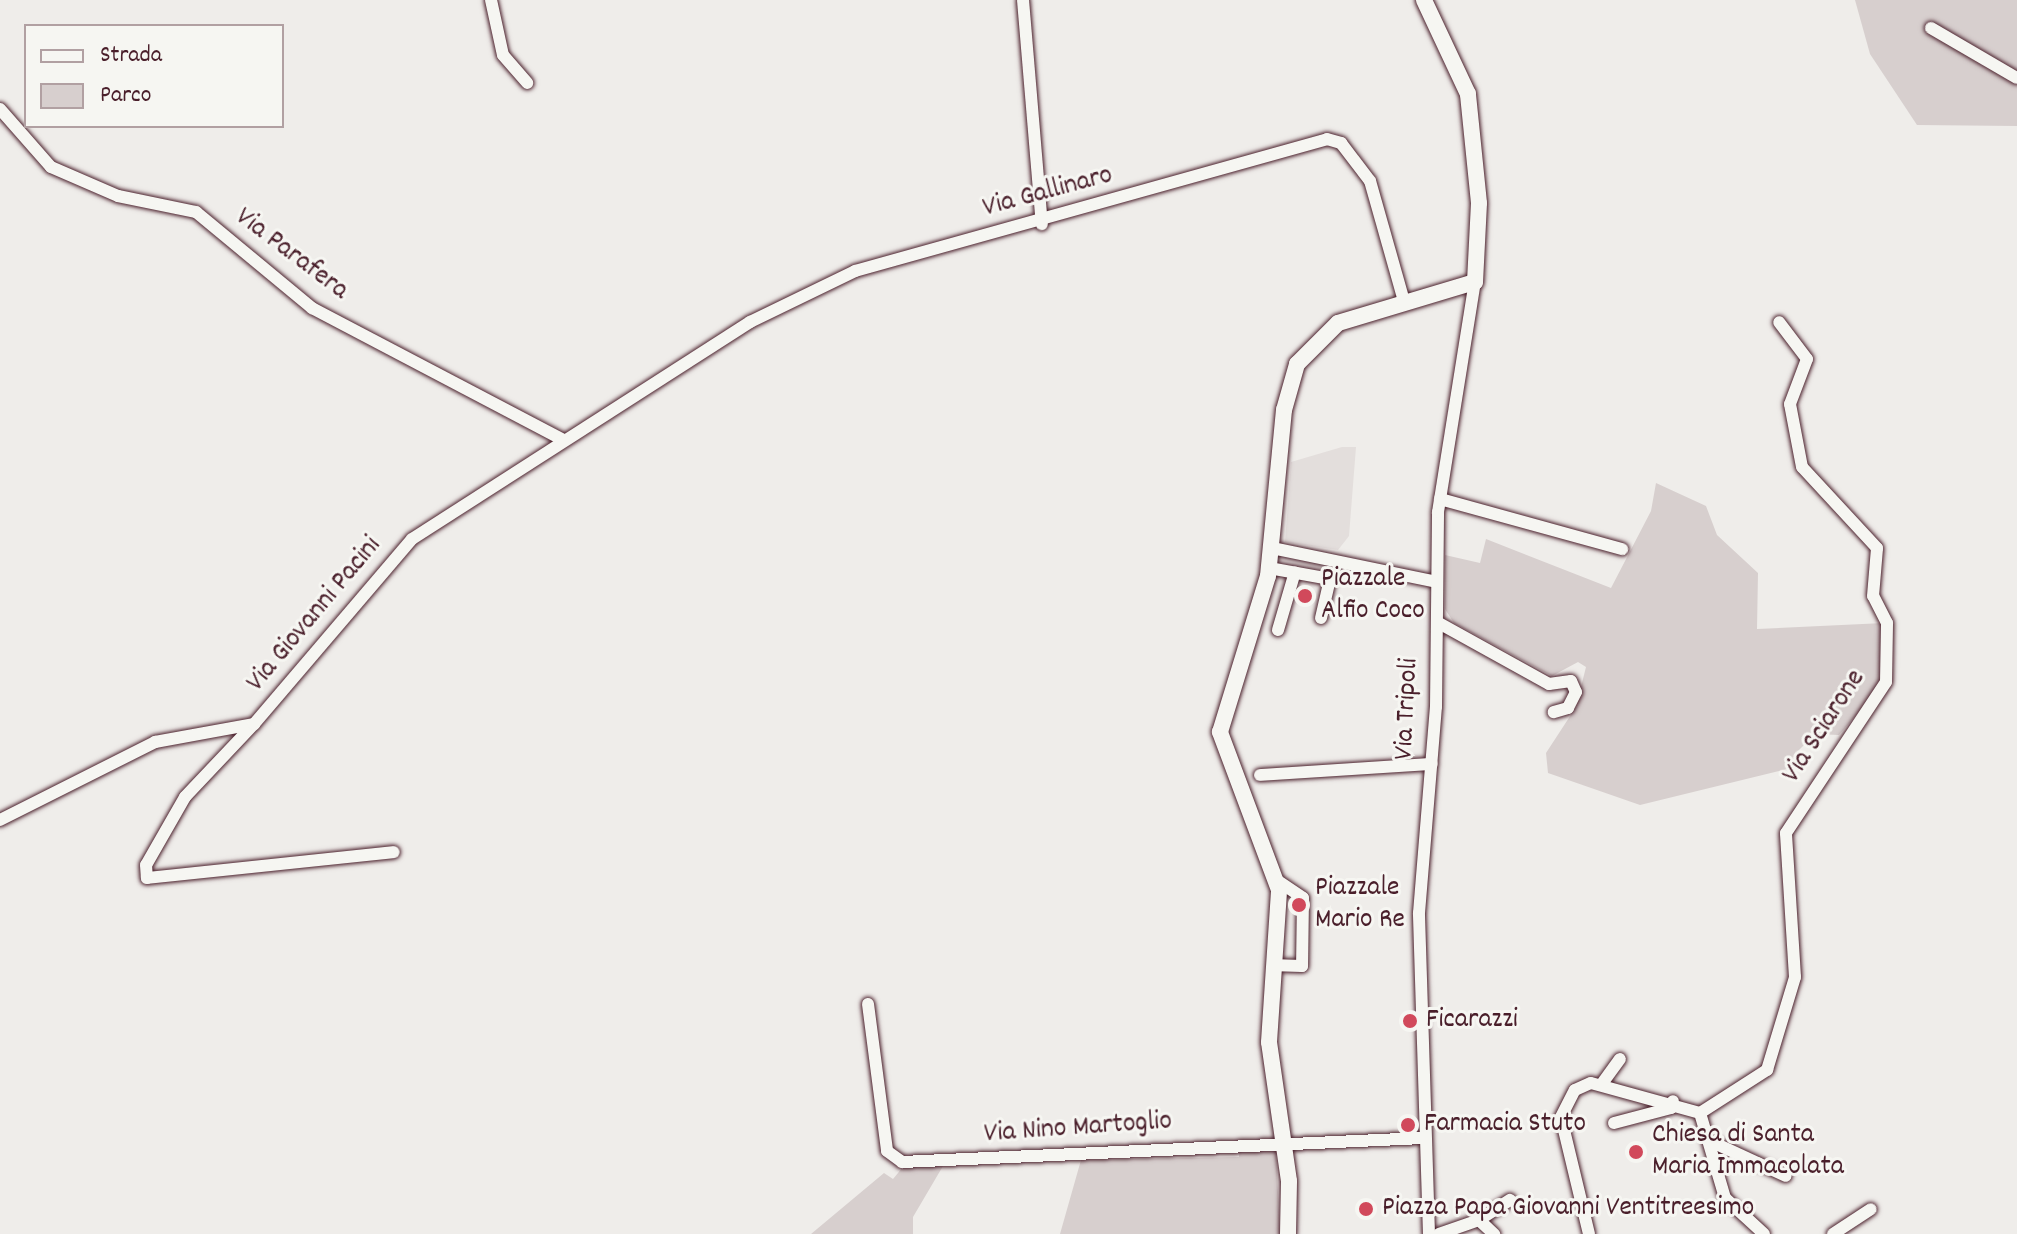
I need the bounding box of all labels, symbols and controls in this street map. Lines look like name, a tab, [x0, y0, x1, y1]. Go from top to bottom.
legend	[24, 24, 284, 128]
text: Strada	[100, 39, 162, 73]
text: Parco	[100, 79, 151, 113]
street label: Via Gallinaro	[980, 160, 1116, 226]
street label: Via Parafera	[228, 202, 354, 308]
street label: Via Giovanni Pacini	[240, 531, 390, 699]
place label: Piazzale Alfio Coco	[1321, 563, 1425, 629]
marker: Piazzale Alfio Coco	[1296, 587, 1314, 605]
street label: Via Tripoli	[1389, 657, 1427, 761]
street label: Via Sciarone	[1776, 664, 1874, 790]
place label: Piazzale Mario Re	[1315, 872, 1405, 938]
marker: Piazzale Mario Re	[1290, 896, 1308, 914]
place label: Ficarazzi	[1426, 1004, 1518, 1038]
marker: Ficarazzi	[1401, 1012, 1419, 1030]
street label: Via Nino Martoglio	[983, 1106, 1173, 1152]
place label: Farmacia Stuto	[1424, 1108, 1586, 1142]
marker: Farmacia Stuto	[1399, 1116, 1417, 1134]
place label: Chiesa di Santa Maria Immacolata	[1652, 1119, 1844, 1185]
marker: Chiesa di Santa Maria Immacolata	[1627, 1143, 1645, 1161]
place label: Piazza Papa Giovanni Ventitreesimo	[1382, 1192, 1754, 1226]
marker: Piazza Papa Giovanni Ventitreesimo	[1357, 1200, 1375, 1218]

